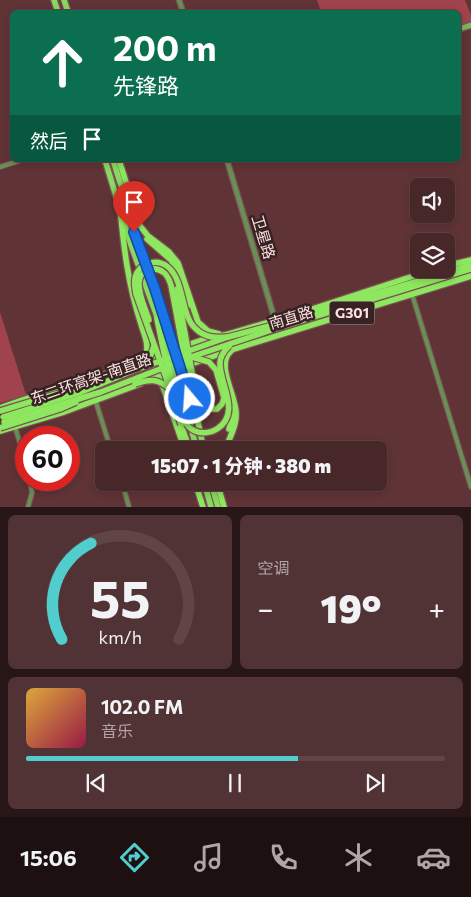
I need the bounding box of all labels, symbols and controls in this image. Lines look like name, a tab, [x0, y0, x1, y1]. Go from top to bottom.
text: 200 m	[113, 25, 216, 68]
icon: ahead	[30, 30, 95, 95]
text: 先锋路	[113, 72, 179, 99]
icon: arrive	[78, 125, 106, 153]
text: 然后	[30, 129, 68, 152]
map controls	[410, 178, 455, 278]
button: sound	[410, 178, 455, 223]
pin	[113, 181, 155, 232]
icon: arrive	[120, 188, 148, 216]
street label: 卫星路	[249, 213, 279, 261]
button: layers	[410, 233, 455, 278]
street label: 南直路	[267, 302, 315, 332]
road number: G301	[330, 302, 374, 324]
street label: 东二环高架-南直路	[28, 349, 153, 407]
position arrow	[163, 372, 215, 424]
speed limit sign: 60	[15, 426, 80, 491]
text: 15:07 · 1 分钟 · 380 m	[151, 454, 331, 477]
text: 空调	[258, 558, 290, 577]
text: 55	[89, 565, 150, 629]
text: 19°	[320, 584, 381, 631]
text: −	[258, 591, 273, 625]
text: +	[429, 591, 445, 625]
text: km/h	[98, 626, 141, 648]
text: 102.0 FM	[101, 695, 183, 718]
text: 音乐	[101, 721, 133, 740]
icon: previous	[82, 769, 110, 797]
icon: pause	[221, 769, 249, 797]
icon: next	[361, 769, 389, 797]
icon: directions	[117, 840, 152, 875]
icon: music	[191, 840, 226, 875]
icon: phone	[266, 840, 301, 875]
icon: climate	[341, 840, 376, 875]
icon: car	[416, 840, 451, 875]
text: 15:06	[20, 844, 77, 871]

